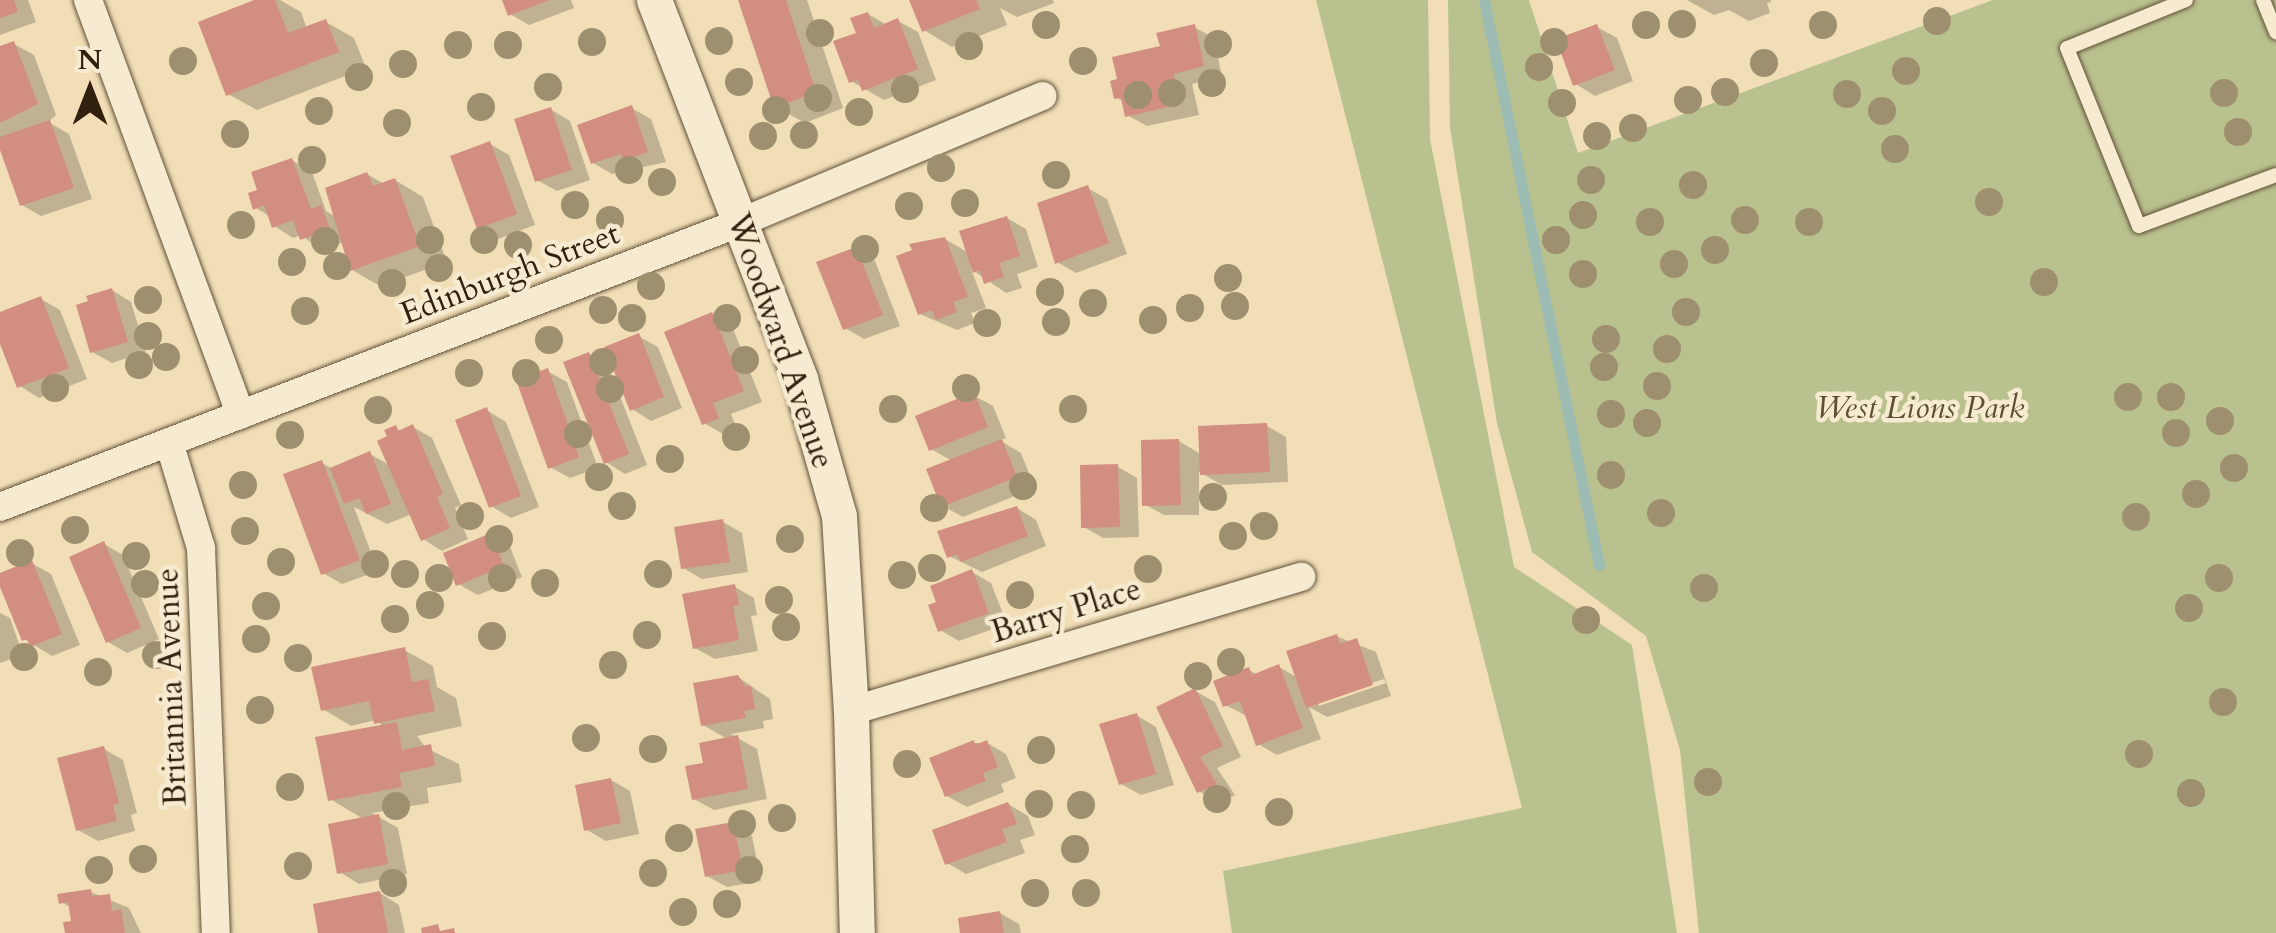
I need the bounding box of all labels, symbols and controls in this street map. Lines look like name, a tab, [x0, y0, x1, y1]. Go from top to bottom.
north arrow	[40, 40, 140, 140]
text: N	[78, 41, 102, 79]
street label: Woodward Avenue	[718, 208, 842, 474]
street label: Edinburgh Street	[395, 215, 625, 333]
park label: West Lions Park	[1816, 389, 2024, 427]
street label: Britannia Avenue	[149, 567, 195, 807]
street label: Barry Place	[987, 570, 1145, 652]

